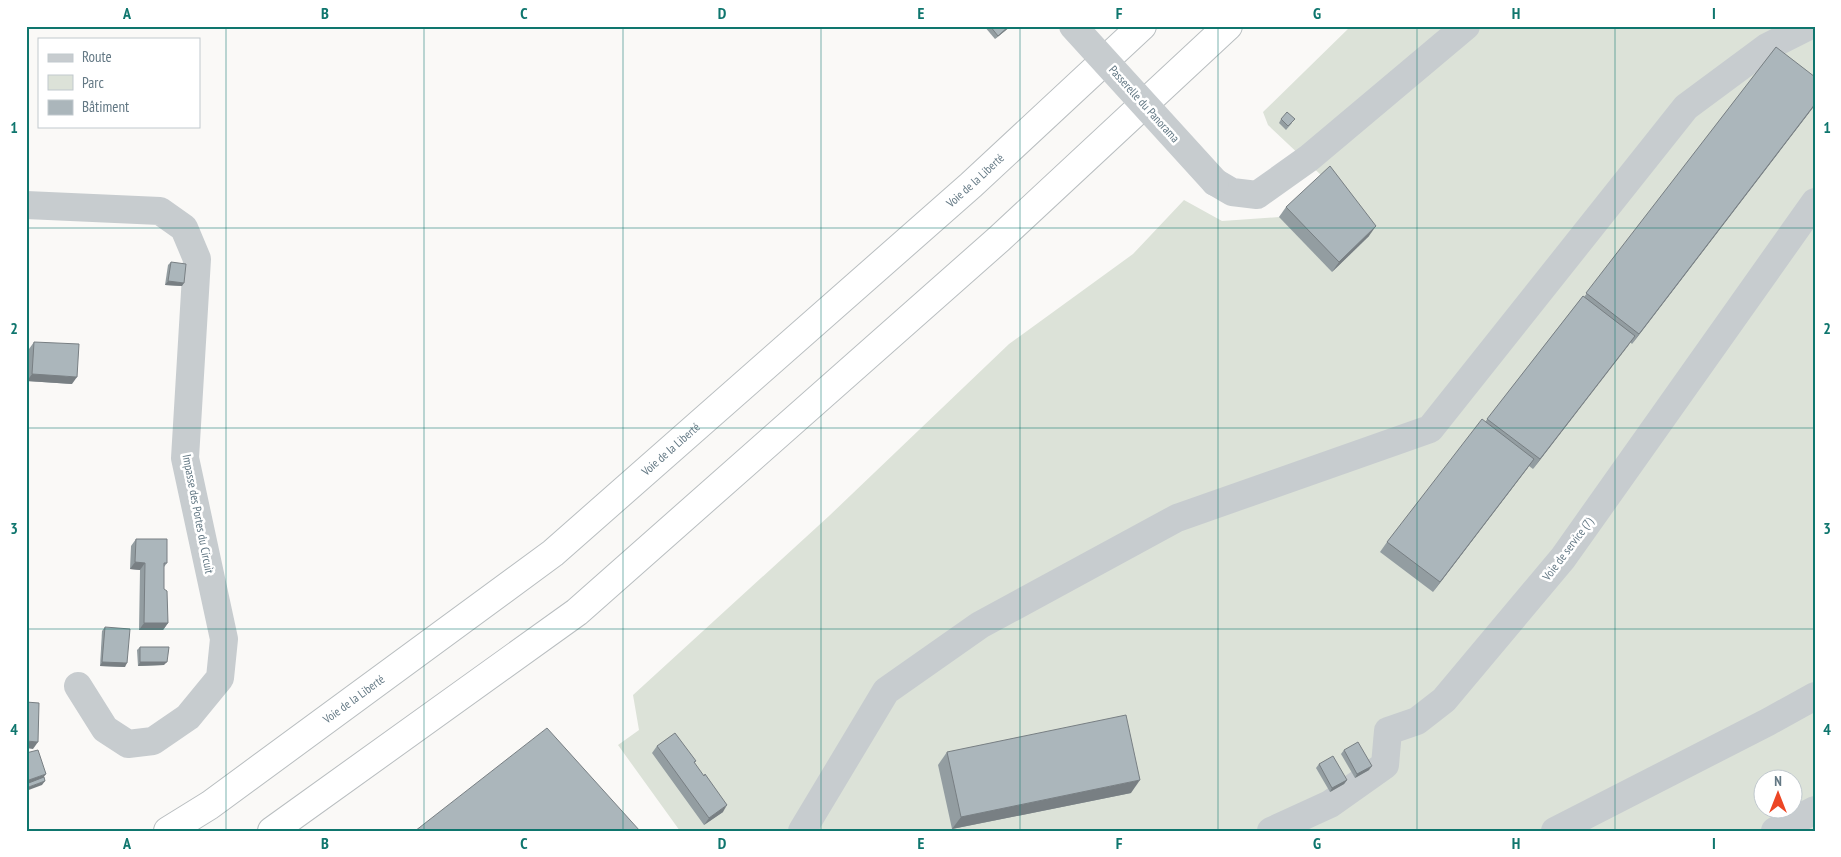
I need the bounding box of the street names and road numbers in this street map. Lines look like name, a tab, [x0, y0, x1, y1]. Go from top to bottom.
street label: Passerelle du Panorama	[1106, 62, 1183, 145]
street label: Voie de la Liberté	[942, 150, 1007, 211]
street label: Voie de la Liberté	[638, 419, 703, 479]
street label: Impasse des Portes du Circuit	[180, 453, 218, 576]
street label: Voie de service (7)	[1538, 514, 1596, 584]
street label: Voie de la Liberté	[319, 671, 387, 727]

